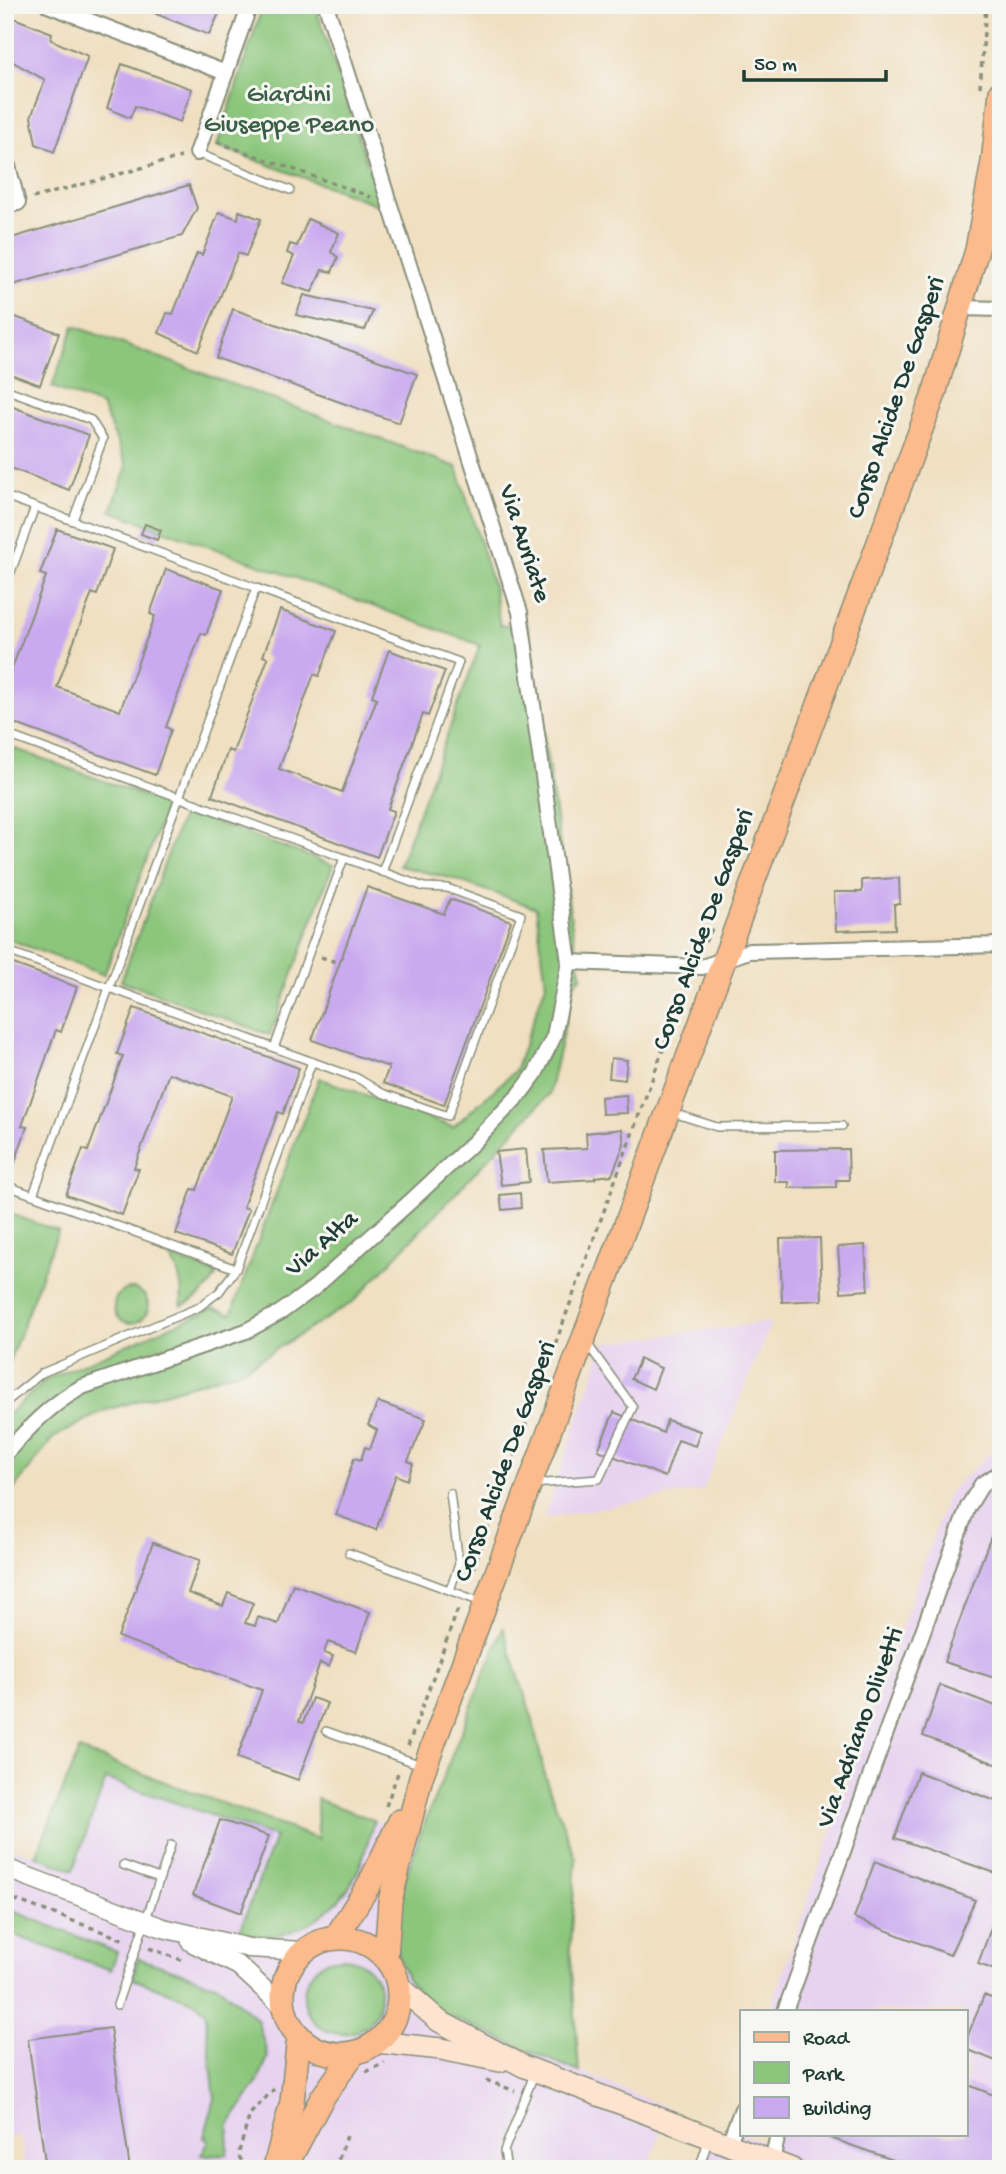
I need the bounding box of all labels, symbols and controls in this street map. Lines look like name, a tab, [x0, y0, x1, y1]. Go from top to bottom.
scale bar	[744, 38, 885, 82]
text: 50 m	[754, 54, 797, 79]
park label: Giardini Giuseppe Peano	[204, 81, 374, 142]
street label: Corso Alcide De Gasperi	[842, 273, 954, 523]
street label: Via Auriate	[489, 480, 557, 607]
street label: Corso Alcide De Gasperi	[647, 805, 763, 1055]
street label: Via Alta	[279, 1204, 367, 1286]
street label: Corso Alcide De Gasperi	[449, 1337, 565, 1587]
street label: Via Adriano Olivetti	[811, 1623, 913, 1834]
legend	[740, 2010, 968, 2136]
text: Road	[803, 2028, 851, 2053]
text: Park	[802, 2064, 846, 2089]
text: Building	[802, 2098, 872, 2123]

